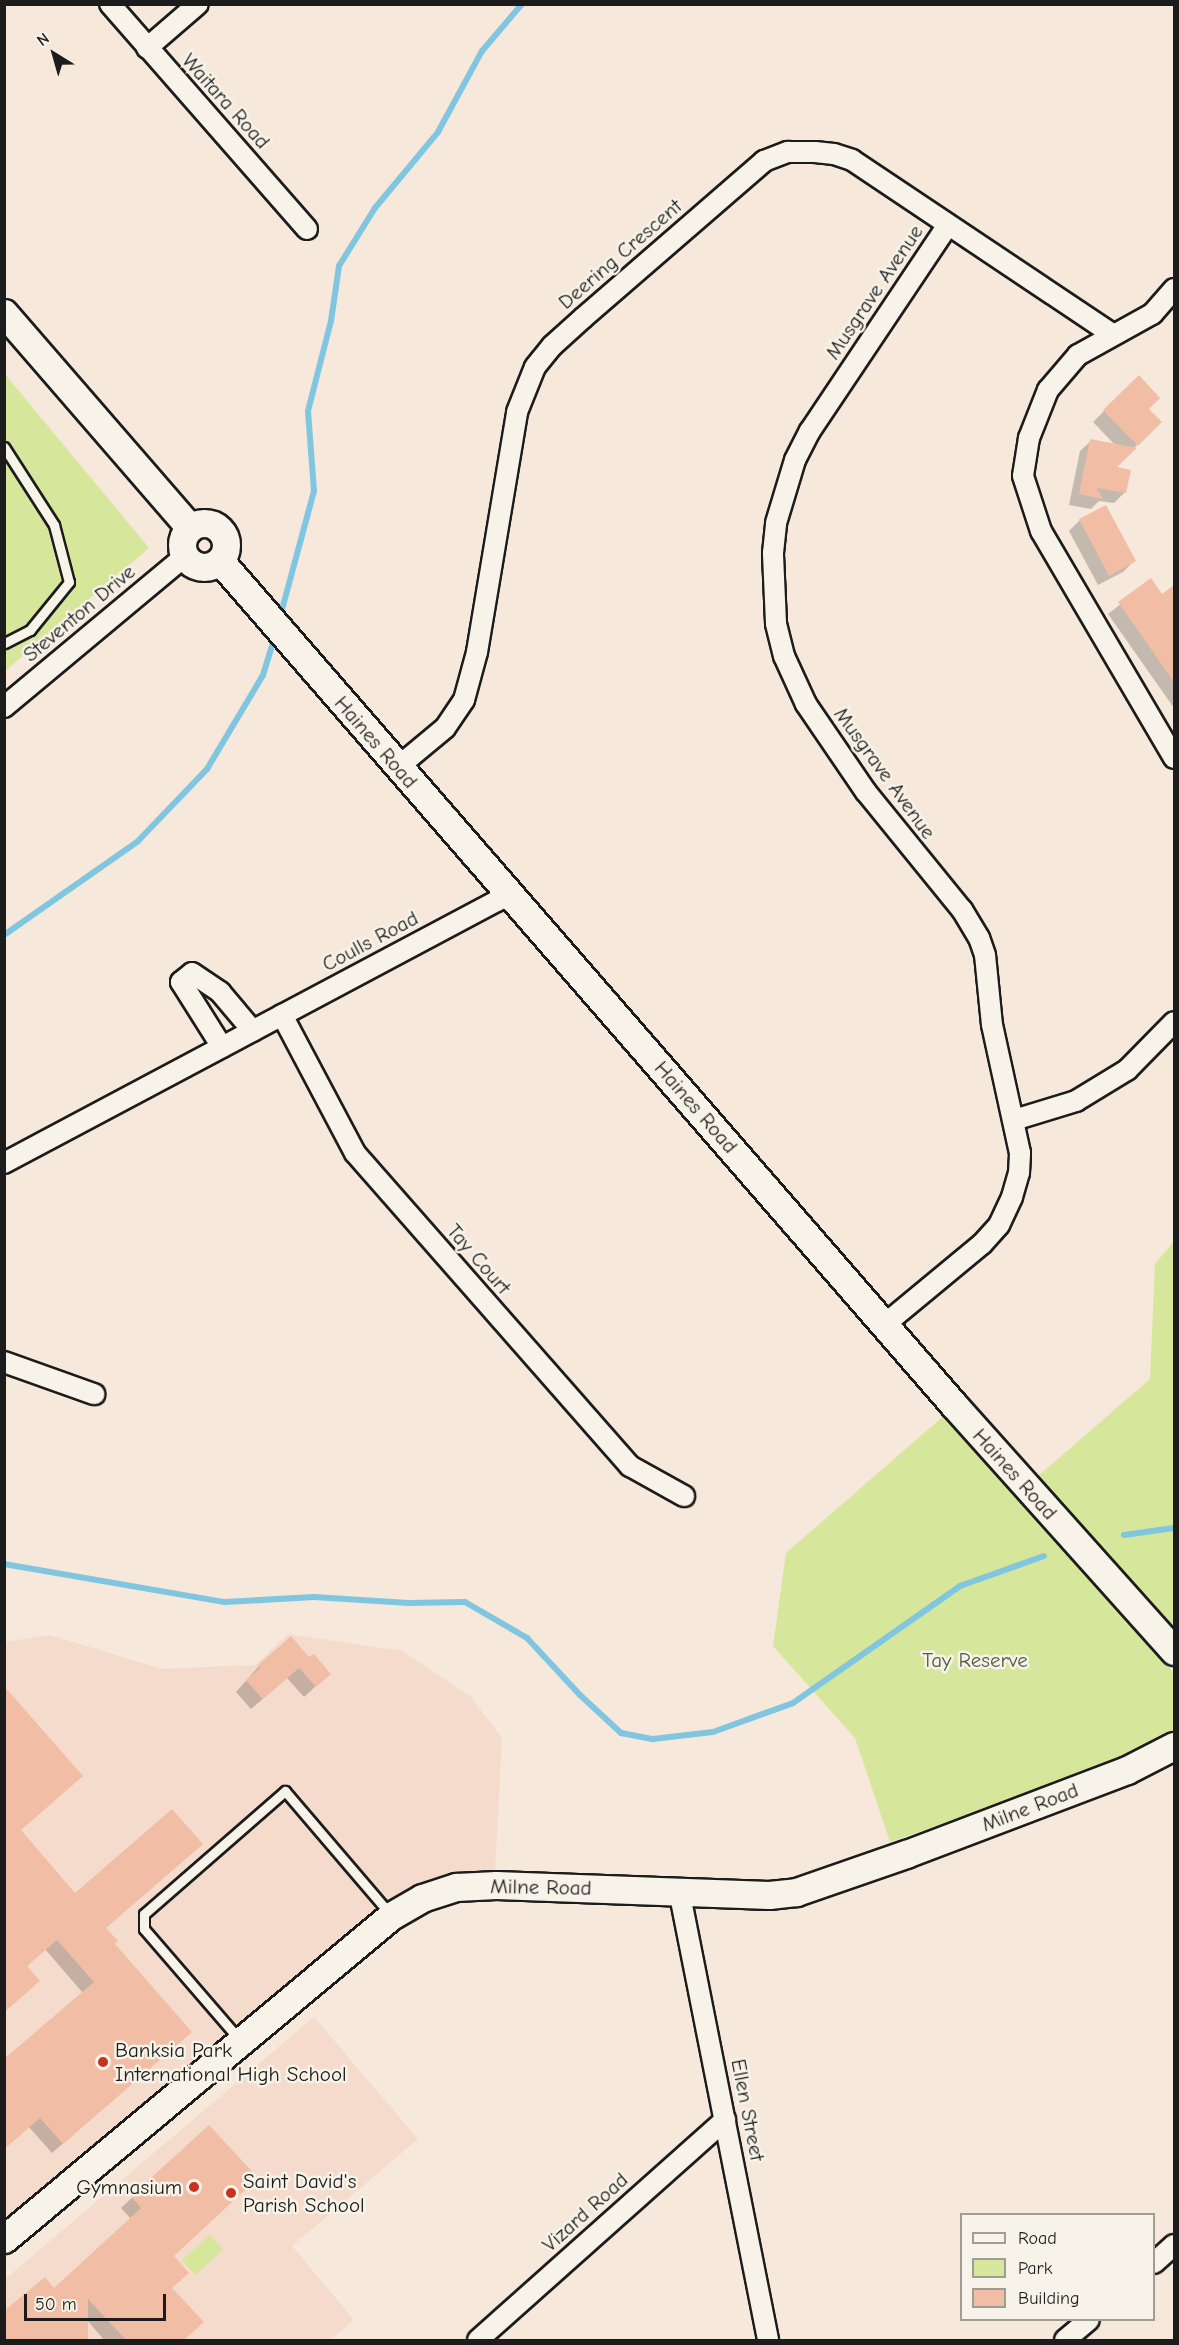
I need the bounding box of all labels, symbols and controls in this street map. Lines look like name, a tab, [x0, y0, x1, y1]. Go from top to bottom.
north arrow	[24, 24, 84, 84]
text: N	[34, 29, 53, 50]
street label: Waitara Road	[177, 48, 275, 154]
street label: Deering Crescent	[553, 194, 687, 314]
street label: Musgrave Avenue	[820, 220, 928, 364]
street label: Steventon Drive	[18, 559, 140, 667]
street label: Haines Road	[329, 691, 423, 793]
street label: Musgrave Avenue	[829, 702, 941, 844]
street label: Coulls Road	[318, 905, 422, 977]
street label: Haines Road	[649, 1056, 743, 1158]
street label: Tay Court	[442, 1219, 516, 1299]
street label: Haines Road	[967, 1423, 1063, 1525]
park label: Tay Reserve	[922, 1647, 1028, 1673]
street label: Milne Road	[978, 1777, 1082, 1837]
street label: Milne Road	[490, 1874, 592, 1900]
place label: Banksia Park International High School	[115, 2037, 347, 2087]
marker: Banksia Park International High School	[96, 2055, 110, 2069]
street label: Ellen Street	[726, 2057, 770, 2163]
street label: Vizard Road	[537, 2167, 633, 2257]
place label: Saint David's Parish School	[243, 2168, 365, 2218]
place label: Gymnasium	[76, 2174, 182, 2200]
marker: Gymnasium	[187, 2180, 201, 2194]
marker: Saint David's Parish School	[224, 2186, 238, 2200]
legend	[960, 2213, 1155, 2321]
text: Road	[1018, 2228, 1057, 2249]
text: Park	[1018, 2258, 1052, 2279]
scale bar	[27, 2282, 170, 2320]
text: Building	[1018, 2288, 1080, 2309]
text: 50 m	[35, 2294, 77, 2315]

